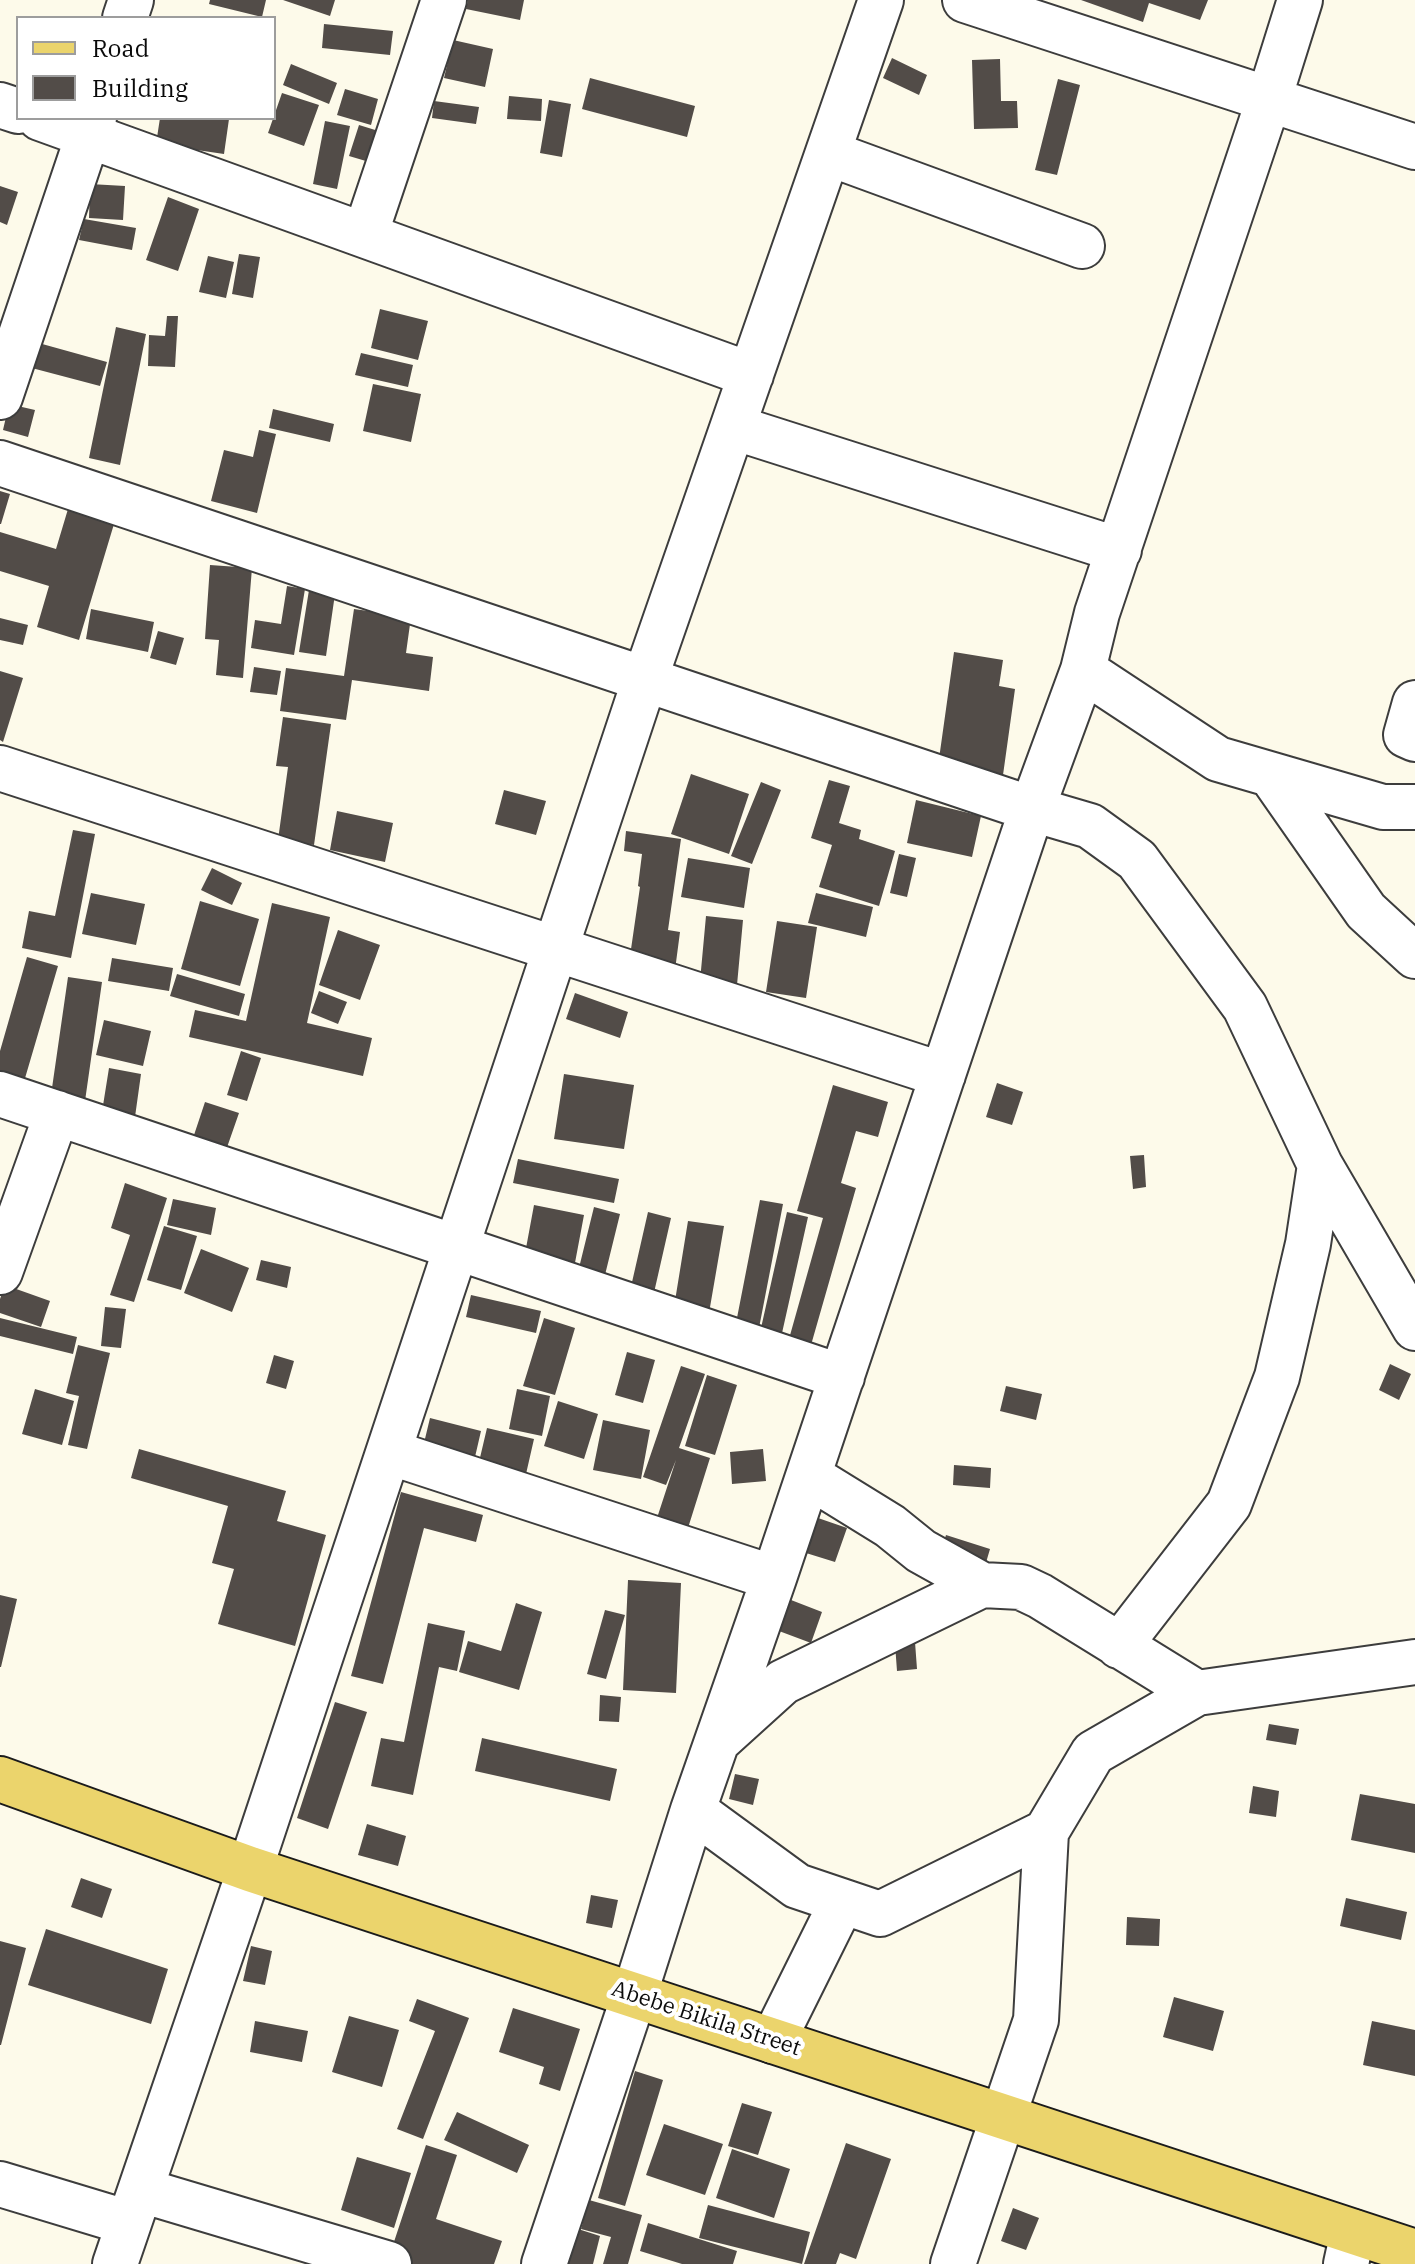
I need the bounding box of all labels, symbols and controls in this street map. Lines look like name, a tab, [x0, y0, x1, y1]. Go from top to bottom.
legend	[16, 16, 276, 120]
text: Road	[92, 32, 149, 64]
text: Building	[92, 72, 188, 104]
street label: Abebe Bikila Street	[608, 1976, 804, 2062]

